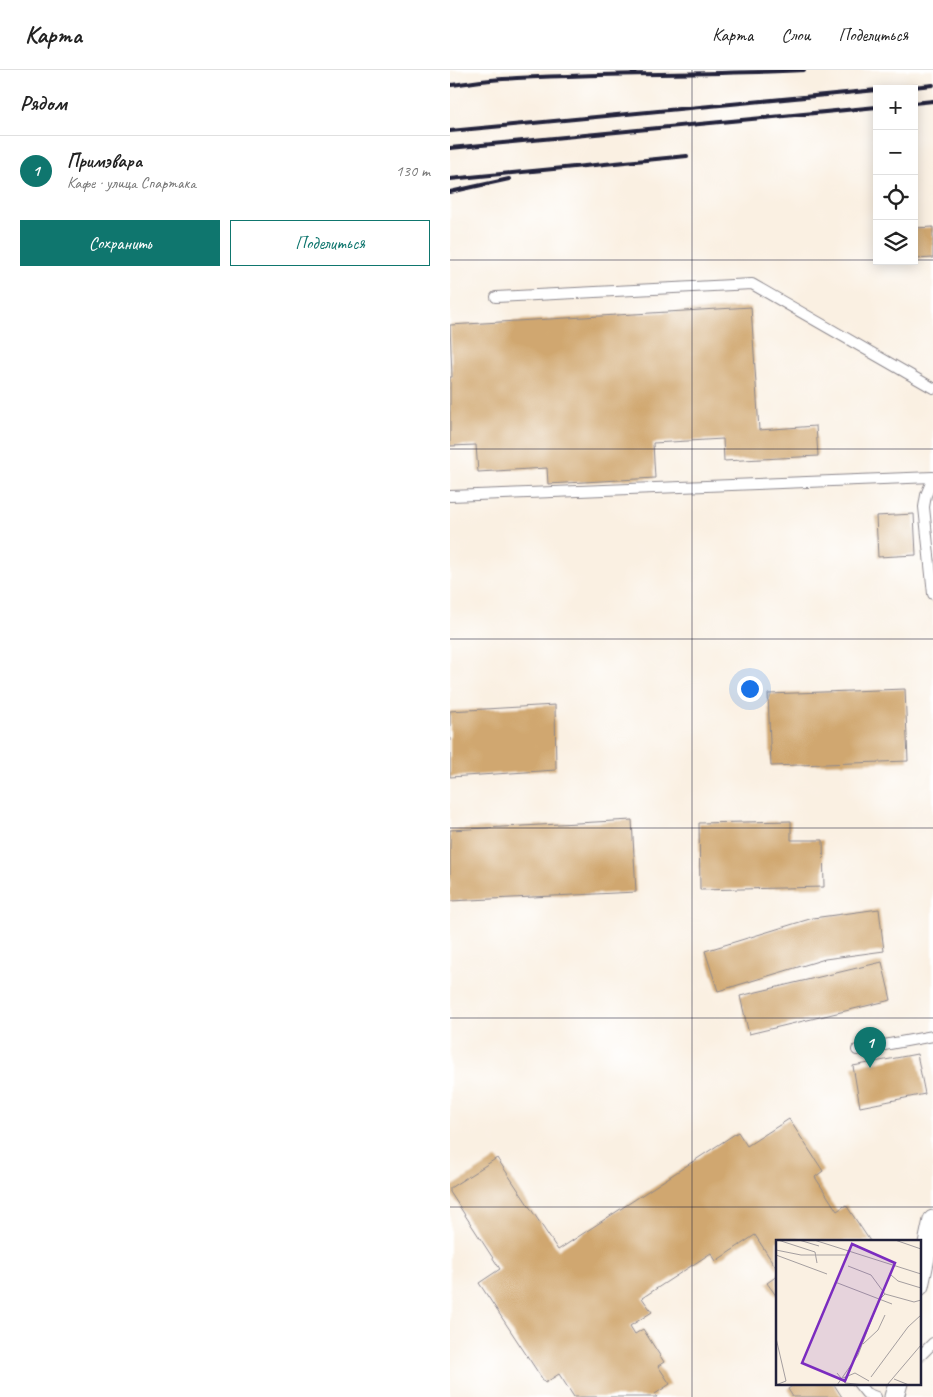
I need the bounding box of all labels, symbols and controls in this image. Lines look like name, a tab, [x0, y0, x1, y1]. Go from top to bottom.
text: Карта	[25, 20, 82, 50]
text: Карта	[712, 24, 753, 46]
text: Слои	[781, 24, 810, 46]
text: Поделиться	[838, 24, 908, 46]
map controls	[873, 85, 918, 265]
button: +	[873, 85, 918, 130]
text: Рядом	[20, 90, 67, 116]
button: −	[873, 130, 918, 175]
text: Примэвара	[67, 149, 142, 173]
text: 1	[32, 161, 40, 181]
text: 130 m	[396, 161, 430, 181]
text: Кафе · улица Спартака	[67, 173, 196, 193]
button: locate	[873, 175, 918, 220]
button: Сохранить	[20, 220, 220, 266]
button: Поделиться	[230, 220, 430, 266]
button: layers	[873, 220, 918, 265]
your location	[737, 676, 763, 702]
pin: 1	[854, 1027, 886, 1068]
inset map	[776, 1240, 920, 1384]

